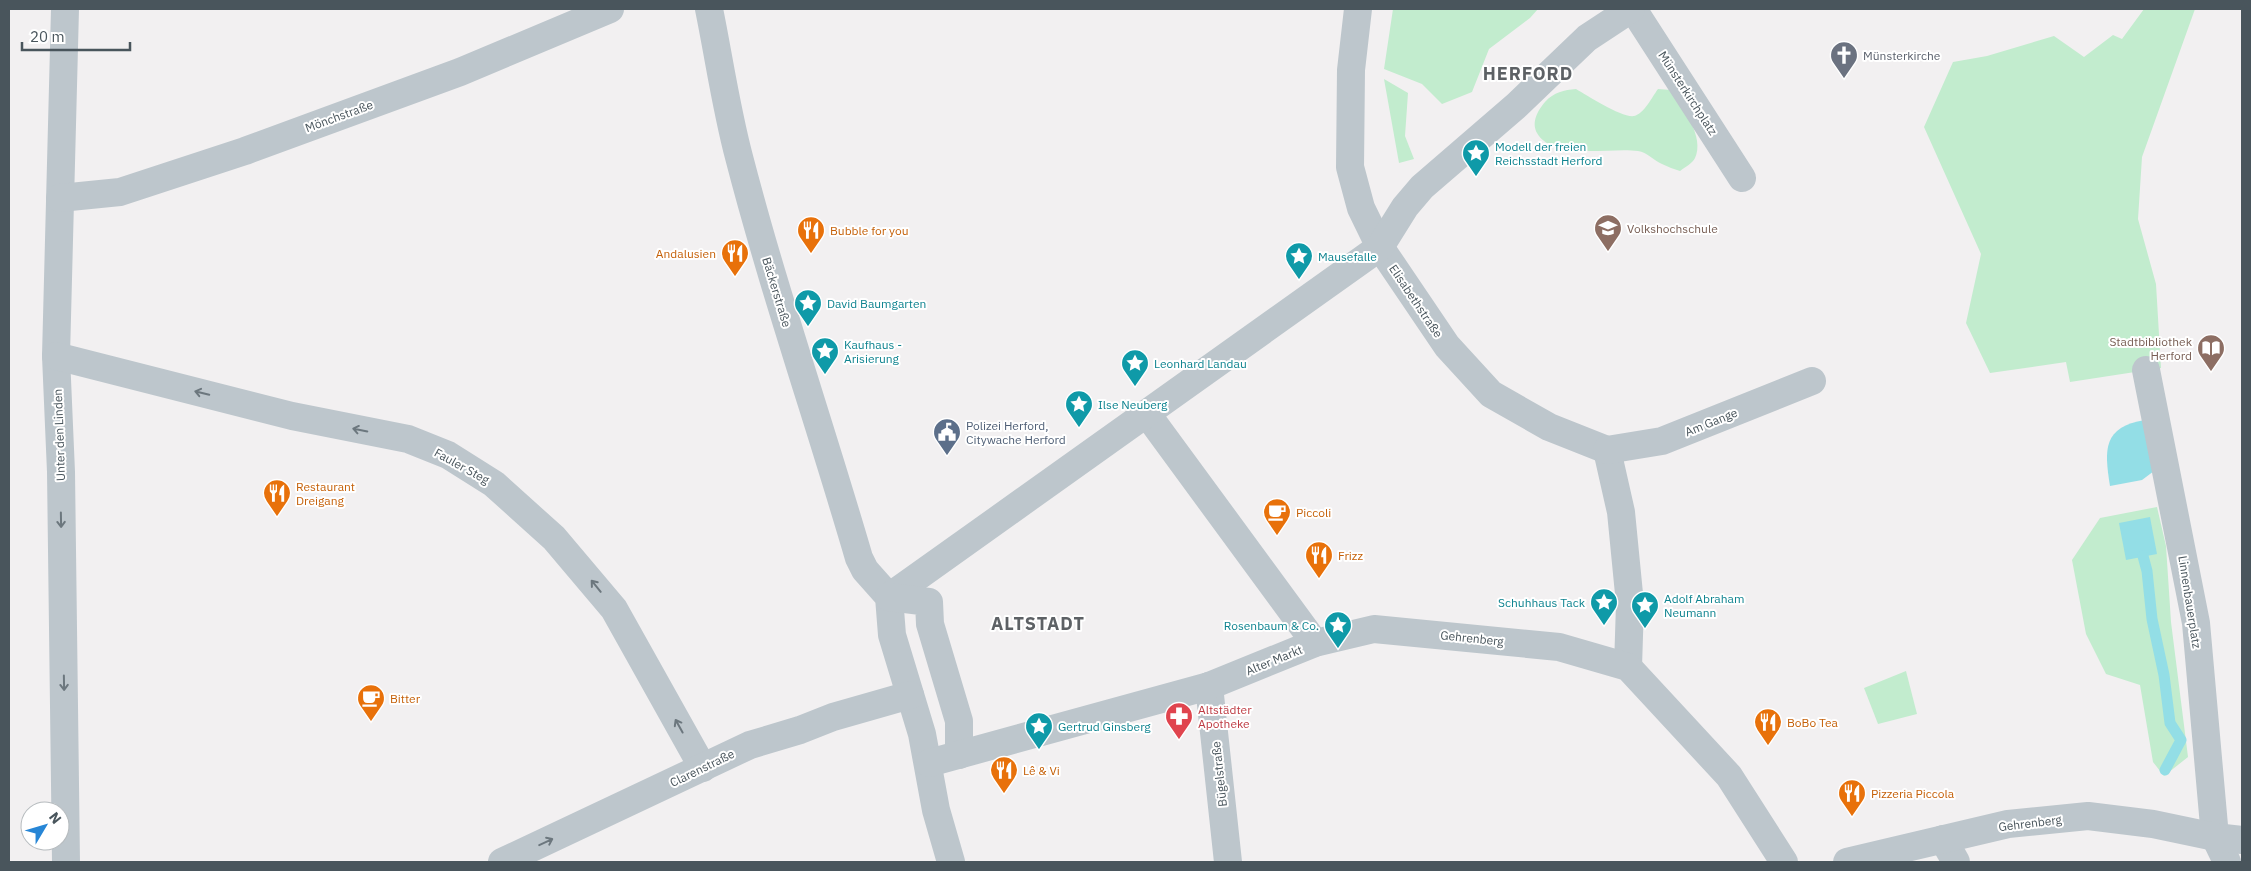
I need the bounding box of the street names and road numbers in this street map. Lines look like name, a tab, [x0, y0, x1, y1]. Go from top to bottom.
street label: Münsterkirchplatz	[1655, 48, 1721, 138]
street label: Mönchstraße	[303, 97, 375, 135]
street label: Bäckerstraße	[759, 255, 795, 329]
street label: Elisabethstraße	[1386, 262, 1446, 341]
street label: Unter den Linden	[50, 389, 68, 481]
street label: Am Gange	[1682, 405, 1740, 439]
street label: Fauler Steg	[432, 445, 493, 488]
street label: Linnenbauerplatz	[2175, 555, 2205, 650]
street label: Gehrenberg	[1440, 627, 1505, 649]
street label: Alter Markt	[1243, 642, 1305, 678]
street label: Bügelstraße	[1208, 740, 1230, 807]
street label: Clarenstraße	[667, 746, 737, 790]
street label: Gehrenberg	[1998, 812, 2063, 834]

